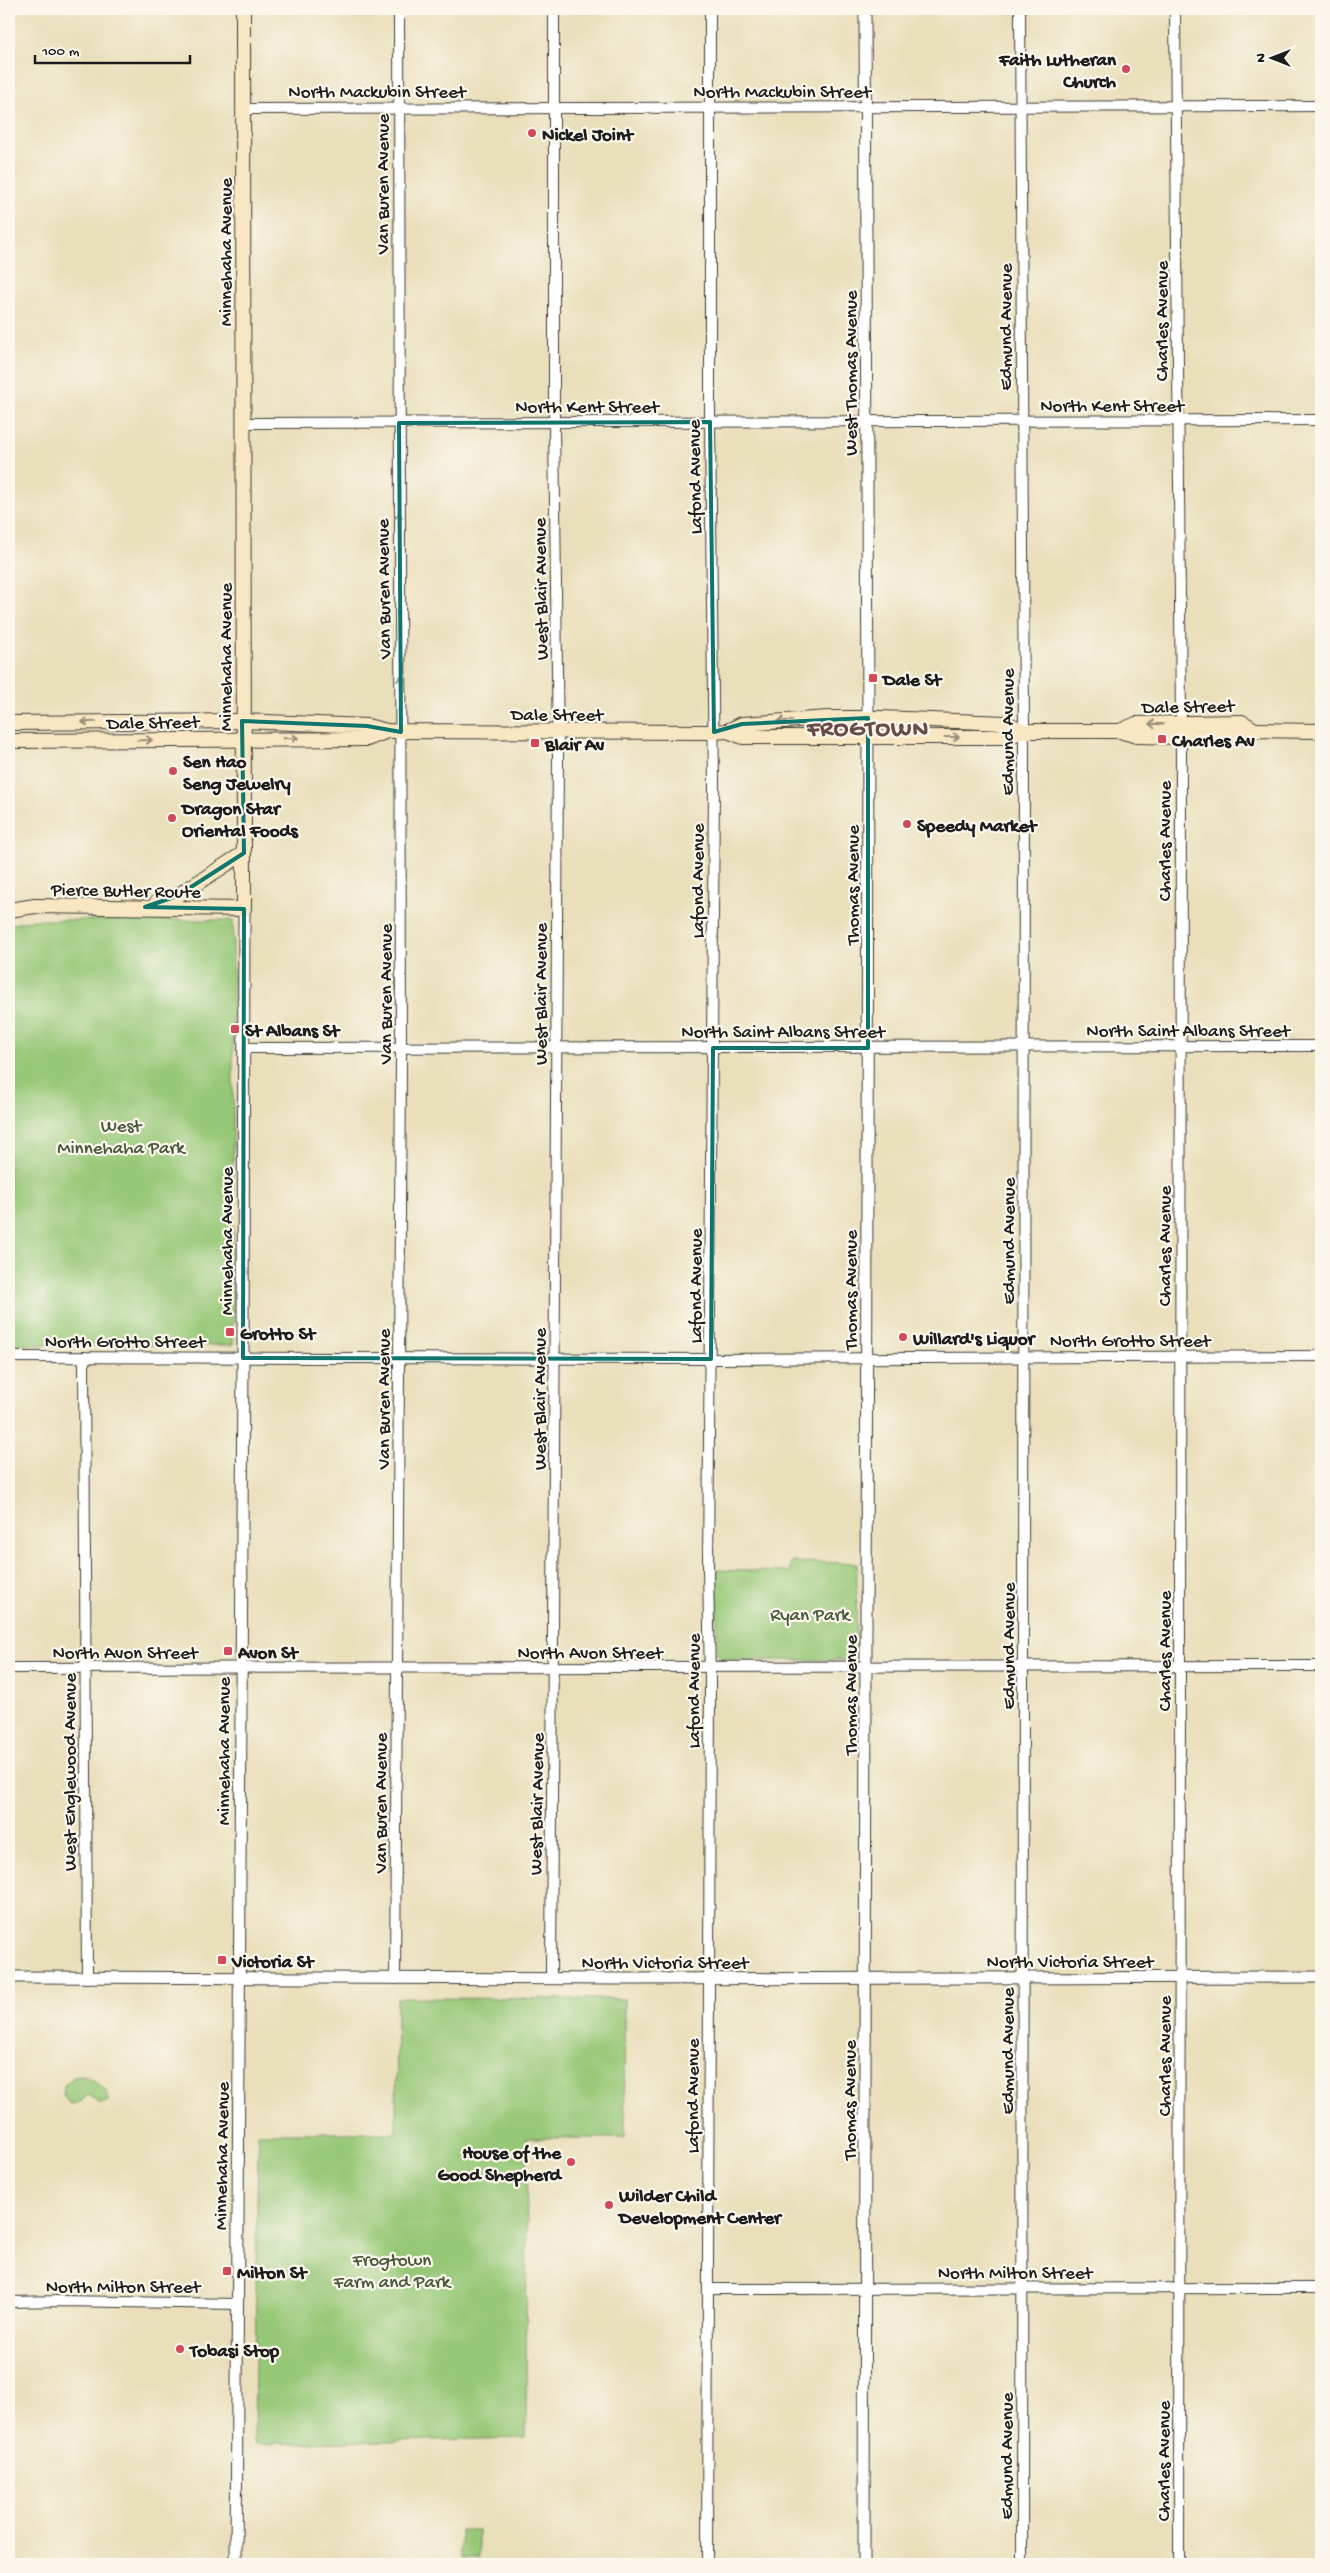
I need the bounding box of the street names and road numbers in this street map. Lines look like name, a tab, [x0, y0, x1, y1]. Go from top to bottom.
street label: North Mackubin Street	[288, 82, 468, 105]
street label: North Mackubin Street	[693, 82, 873, 105]
street label: Van Buren Avenue	[373, 114, 396, 255]
street label: Minnehaha Avenue	[216, 178, 239, 326]
street label: Charles Avenue	[1152, 261, 1175, 381]
street label: Edmund Avenue	[996, 263, 1019, 391]
street label: West Thomas Avenue	[841, 290, 864, 456]
street label: North Kent Street	[1040, 396, 1186, 419]
street label: North Kent Street	[515, 397, 661, 420]
street label: Lafond Avenue	[684, 419, 709, 535]
street label: West Blair Avenue	[530, 517, 555, 660]
street label: Van Buren Avenue	[373, 518, 398, 660]
street label: Minnehaha Avenue	[216, 583, 239, 731]
street label: Edmund Avenue	[998, 668, 1021, 796]
street label: Dale Street	[1140, 696, 1237, 721]
street label: Dale Street	[509, 705, 605, 728]
street label: Dale Street	[105, 712, 202, 737]
street label: Charles Avenue	[1155, 781, 1178, 901]
street label: Lafond Avenue	[688, 823, 711, 938]
street label: Thomas Avenue	[843, 825, 866, 946]
street label: Pierce Butler Route	[50, 880, 201, 905]
street label: West Blair Avenue	[531, 923, 554, 1065]
street label: Van Buren Avenue	[376, 924, 399, 1065]
street label: North Saint Albans Street	[1086, 1021, 1292, 1044]
street label: North Saint Albans Street	[681, 1022, 887, 1045]
street label: Minnehaha Avenue	[217, 1167, 240, 1315]
street label: Edmund Avenue	[999, 1177, 1022, 1305]
street label: Charles Avenue	[1155, 1186, 1178, 1306]
street label: Lafond Avenue	[686, 1228, 709, 1343]
street label: Thomas Avenue	[841, 1230, 864, 1351]
street label: West Blair Avenue	[530, 1328, 553, 1470]
street label: Van Buren Avenue	[374, 1329, 397, 1470]
street label: North Grotto Street	[1050, 1331, 1213, 1354]
street label: North Grotto Street	[45, 1332, 208, 1355]
street label: Edmund Avenue	[999, 1582, 1022, 1710]
street label: Charles Avenue	[1155, 1591, 1178, 1711]
street label: Lafond Avenue	[684, 1633, 707, 1748]
street label: Thomas Avenue	[841, 1635, 864, 1756]
street label: North Avon Street	[52, 1643, 200, 1666]
street label: North Avon Street	[517, 1643, 665, 1666]
street label: West Englewood Avenue	[60, 1673, 83, 1871]
street label: Minnehaha Avenue	[214, 1677, 237, 1825]
street label: Van Buren Avenue	[371, 1733, 394, 1874]
street label: West Blair Avenue	[526, 1733, 551, 1875]
street label: North Victoria Street	[987, 1952, 1156, 1975]
street label: North Victoria Street	[582, 1953, 751, 1976]
street label: Edmund Avenue	[998, 1987, 1021, 2115]
street label: Charles Avenue	[1155, 1996, 1178, 2116]
street label: Lafond Avenue	[683, 2038, 706, 2153]
street label: Thomas Avenue	[840, 2040, 863, 2161]
street label: Minnehaha Avenue	[211, 2082, 236, 2230]
street label: North Milton Street	[938, 2263, 1095, 2286]
street label: North Milton Street	[46, 2277, 203, 2300]
street label: Edmund Avenue	[997, 2392, 1020, 2520]
street label: Charles Avenue	[1154, 2401, 1177, 2521]

